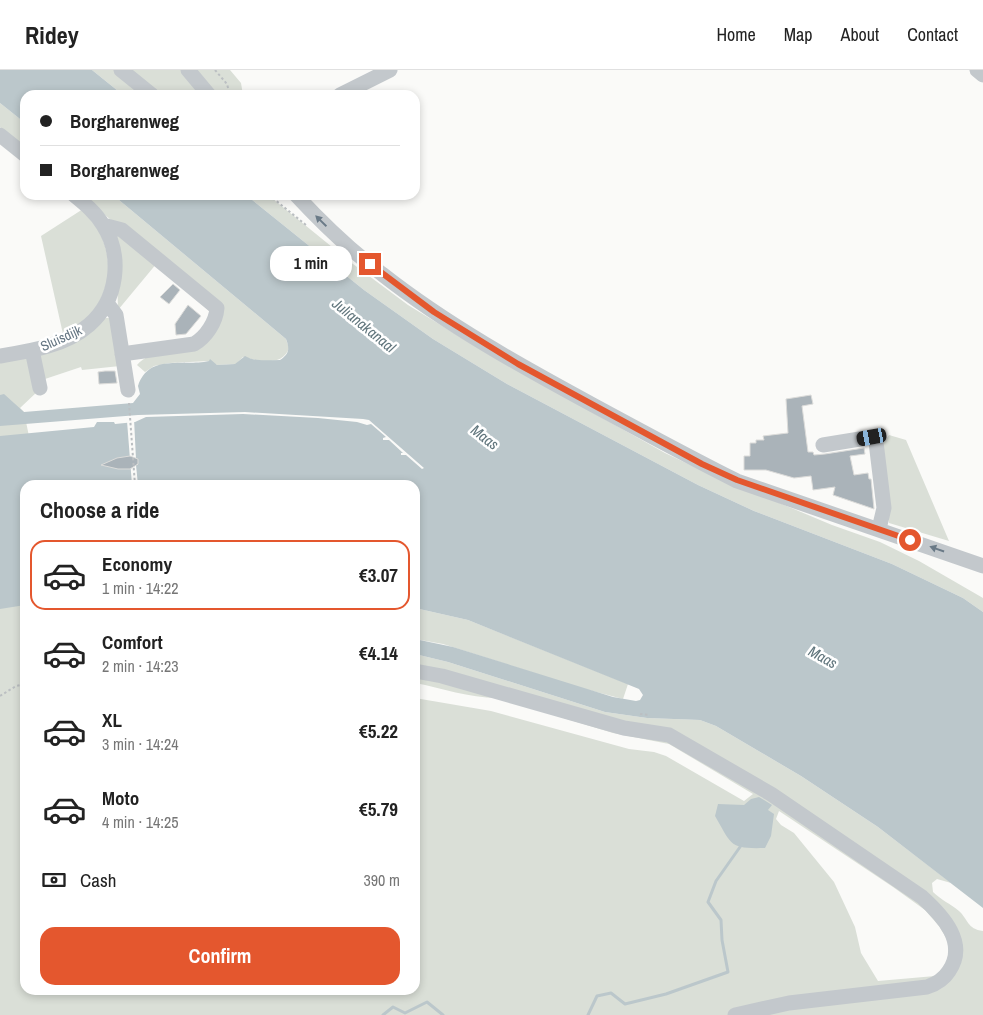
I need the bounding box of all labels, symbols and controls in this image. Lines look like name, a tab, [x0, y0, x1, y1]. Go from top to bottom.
text: Ridey	[25, 19, 79, 51]
text: Home	[716, 22, 756, 47]
text: Map	[784, 22, 813, 47]
text: About	[841, 22, 879, 47]
text: Contact	[907, 22, 958, 47]
text: Borgharenweg	[70, 108, 179, 134]
text: Borgharenweg	[70, 157, 179, 183]
one-way arrow	[315, 215, 327, 227]
callout: 1 min	[270, 246, 352, 282]
text: 1 min	[294, 252, 328, 274]
route end	[359, 253, 381, 275]
water label: Julianakanaal	[327, 292, 400, 357]
street label: Sluisdijk	[38, 321, 85, 355]
water label: Maas	[467, 420, 503, 454]
car	[855, 427, 888, 447]
text: Choose a ride	[40, 495, 159, 525]
route start	[899, 529, 921, 551]
one-way arrow	[929, 545, 944, 553]
text: Economy	[102, 551, 172, 577]
icon: car	[42, 553, 87, 598]
text: €3.07	[359, 562, 398, 588]
text: 1 min · 14:22	[102, 577, 179, 599]
text: Comfort	[102, 629, 163, 655]
icon: car	[42, 631, 87, 676]
text: €4.14	[359, 640, 398, 666]
water label: Maas	[805, 641, 841, 673]
text: 2 min · 14:23	[102, 655, 179, 677]
text: XL	[102, 707, 122, 733]
icon: car	[42, 709, 87, 754]
text: €5.22	[359, 718, 398, 744]
text: 3 min · 14:24	[102, 733, 179, 755]
text: Moto	[102, 785, 139, 811]
icon: car	[42, 787, 87, 832]
text: €5.79	[359, 796, 398, 822]
text: 4 min · 14:25	[102, 811, 179, 833]
icon: cash	[40, 866, 68, 894]
text: Cash	[80, 867, 116, 893]
text: 390 m	[364, 869, 400, 891]
button: Confirm	[40, 927, 400, 985]

